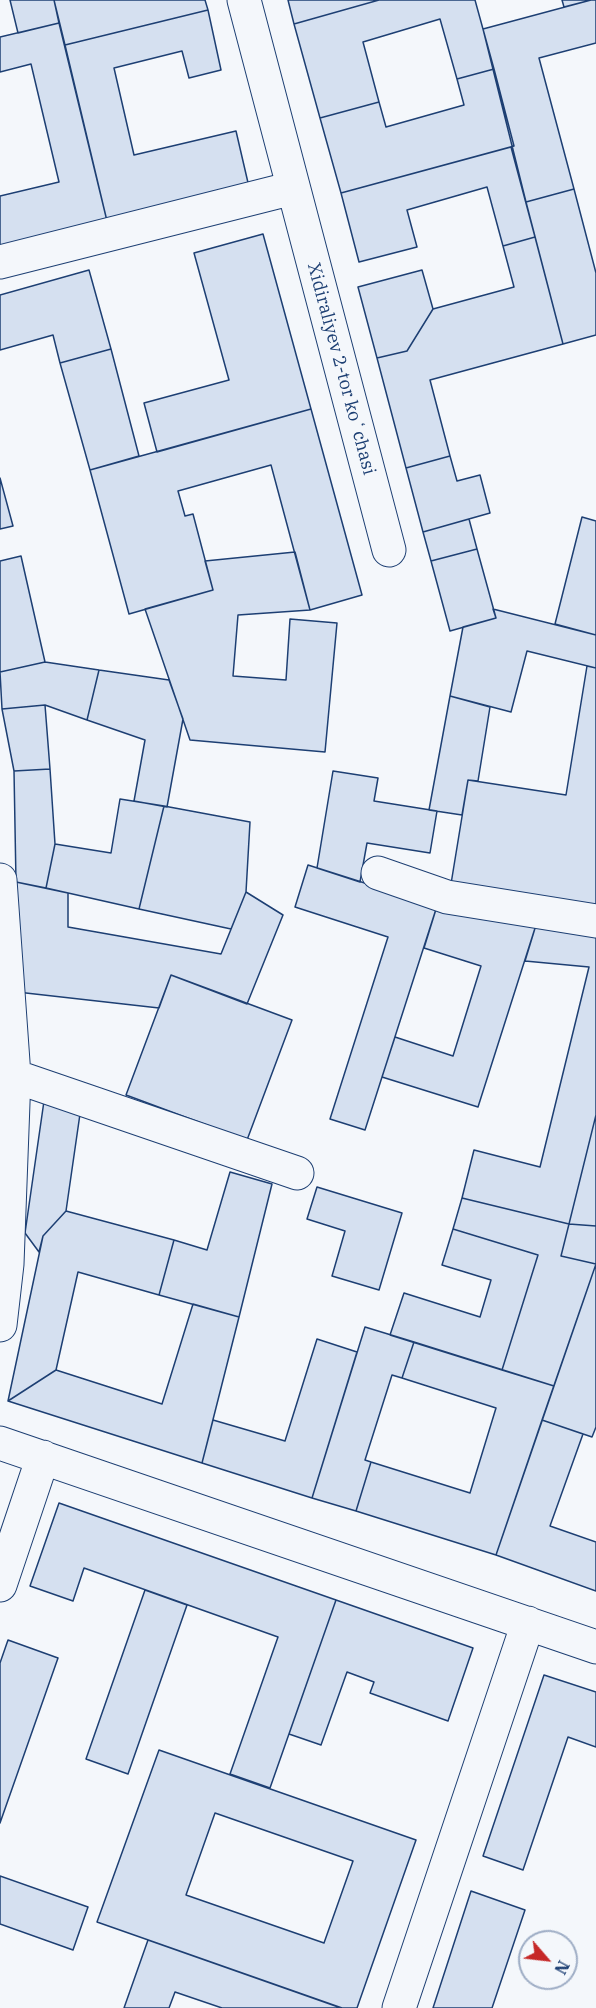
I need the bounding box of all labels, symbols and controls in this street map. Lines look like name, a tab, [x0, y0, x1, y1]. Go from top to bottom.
street label: Xidiraliyev 2-tor koʻchasi	[302, 261, 380, 477]
north arrow	[518, 1930, 578, 1990]
text: N	[550, 1957, 574, 1978]

